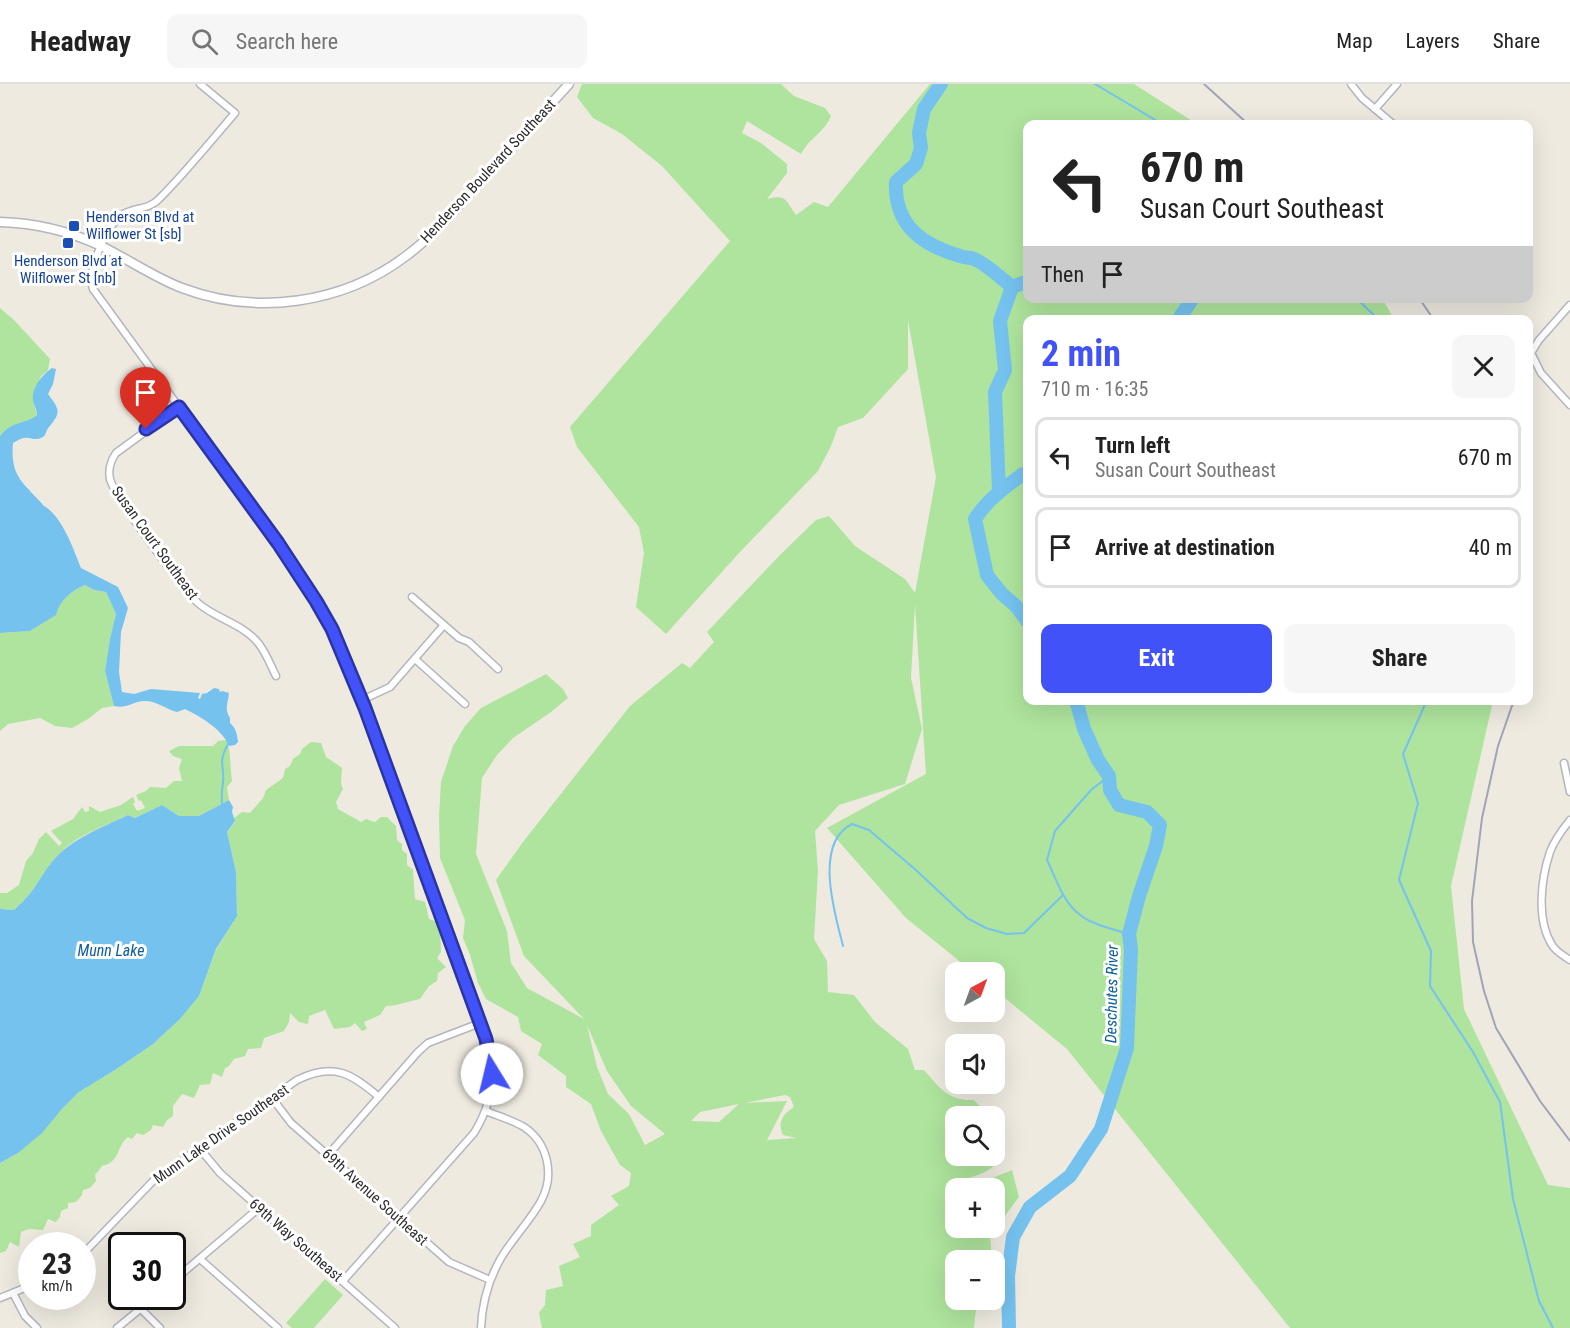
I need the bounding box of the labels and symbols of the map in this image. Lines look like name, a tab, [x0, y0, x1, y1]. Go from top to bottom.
street label: Henderson Boulevard Southeast	[417, 96, 559, 246]
place label: Henderson Blvd at Wilflower St [sb]	[86, 208, 194, 243]
marker: Henderson Blvd at Wilflower St [sb]	[67, 219, 81, 233]
marker: Henderson Blvd at Wilflower St [nb]	[61, 236, 75, 250]
place label: Henderson Blvd at Wilflower St [nb]	[14, 252, 122, 287]
pin	[120, 367, 171, 429]
street label: Susan Court Southeast	[108, 483, 202, 603]
water label: Munn Lake	[78, 941, 144, 960]
water label: Deschutes River	[1101, 943, 1122, 1043]
north arrow	[945, 962, 1005, 1022]
position arrow	[460, 1042, 524, 1106]
street label: Munn Lake Drive Southeast	[150, 1080, 292, 1188]
street label: 69th Avenue Southeast	[318, 1145, 432, 1249]
street label: 69th Way Southeast	[246, 1195, 346, 1285]
speed limit sign: 30	[108, 1232, 186, 1310]

